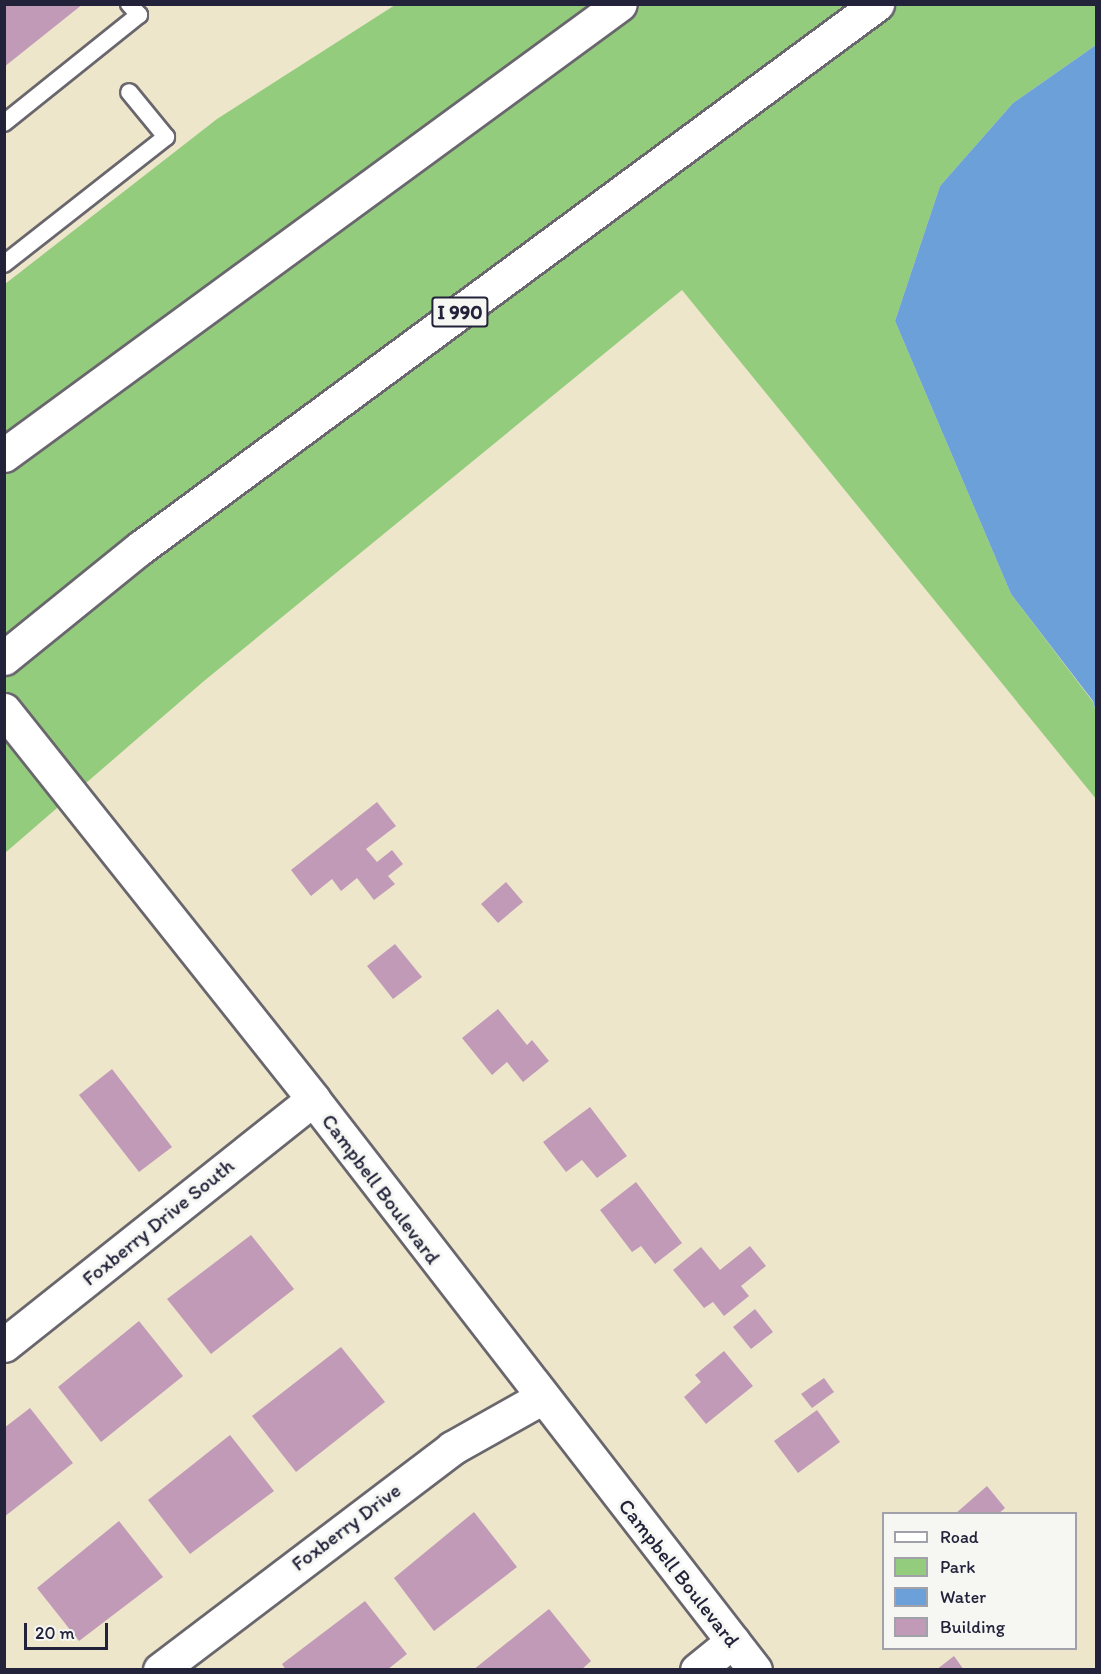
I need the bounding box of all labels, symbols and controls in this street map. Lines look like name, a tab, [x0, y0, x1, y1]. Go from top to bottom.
road number: I 990	[430, 295, 490, 329]
street label: Campbell Boulevard	[316, 1109, 446, 1269]
street label: Foxberry Drive South	[77, 1153, 239, 1291]
street label: Foxberry Drive	[286, 1478, 406, 1576]
street label: Campbell Boulevard	[613, 1493, 745, 1653]
legend	[882, 1512, 1077, 1650]
text: Road	[940, 1526, 979, 1548]
text: Park	[940, 1556, 975, 1578]
text: Water	[940, 1586, 986, 1608]
scale bar	[27, 1611, 111, 1649]
text: Building	[940, 1616, 1005, 1638]
text: 20 m	[35, 1622, 75, 1644]

